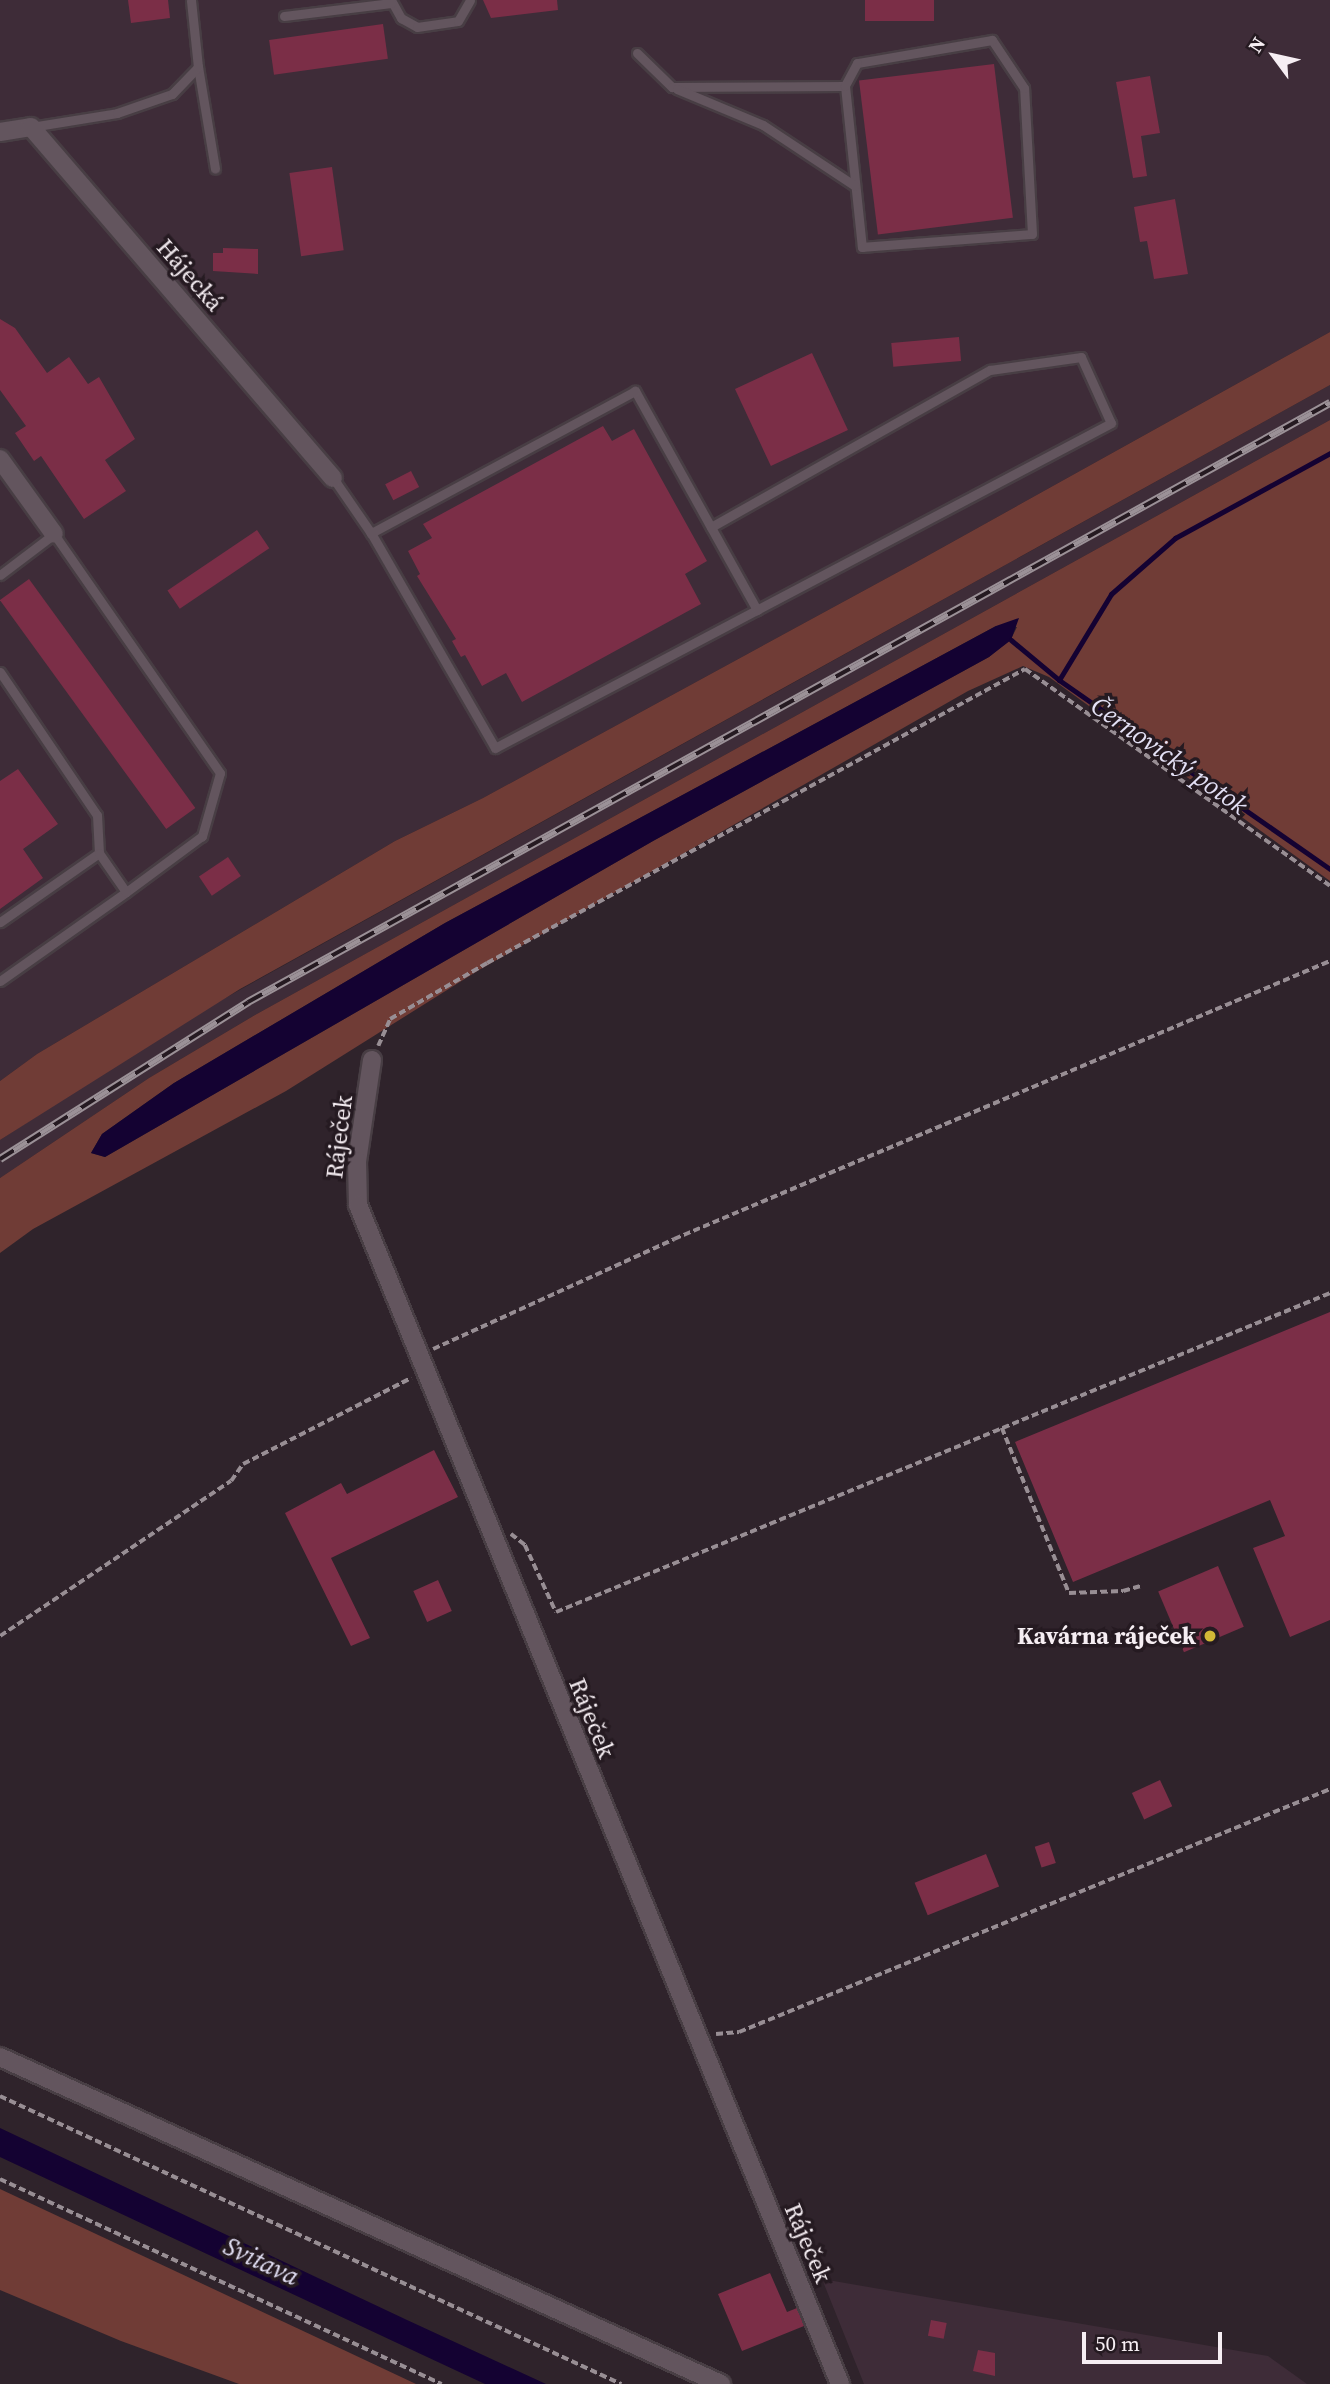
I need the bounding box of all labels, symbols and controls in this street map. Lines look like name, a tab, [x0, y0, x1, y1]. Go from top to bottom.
north arrow	[1239, 21, 1309, 91]
text: N	[1242, 32, 1271, 57]
street label: Hájecká	[151, 233, 229, 317]
water label: Černovický potok	[1085, 690, 1253, 822]
street label: Ráječek	[320, 1094, 358, 1180]
place label: Kavárna ráječek	[1017, 1622, 1196, 1650]
marker: Kavárna ráječek	[1202, 1628, 1218, 1644]
street label: Ráječek	[563, 1674, 621, 1762]
street label: Ráječek	[778, 2199, 838, 2287]
water label: Svitava	[218, 2231, 304, 2293]
scale bar	[1085, 2318, 1225, 2362]
text: 50 m	[1095, 2329, 1140, 2358]

